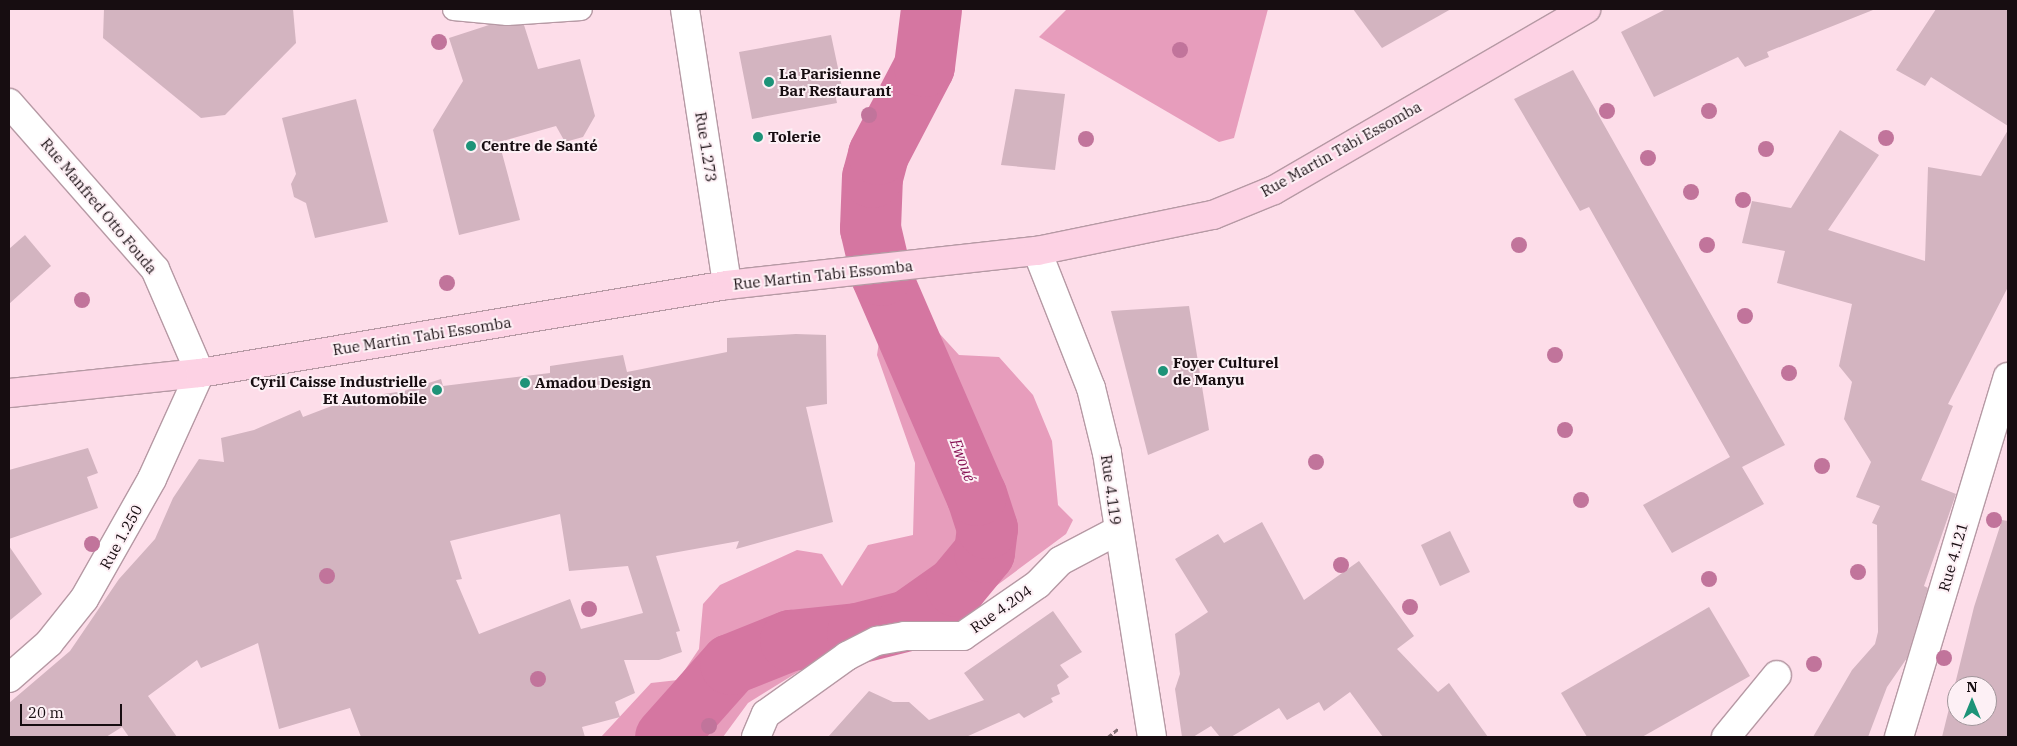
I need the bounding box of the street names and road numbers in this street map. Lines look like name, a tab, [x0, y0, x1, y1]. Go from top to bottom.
street label: Rue Martin Tabi Essomba	[1258, 97, 1424, 201]
street label: Rue 1.273	[692, 111, 720, 183]
street label: Rue Manfred Otto Fouda	[37, 135, 161, 277]
street label: Rue Martin Tabi Essomba	[732, 257, 914, 293]
street label: Rue Martin Tabi Essomba	[331, 313, 513, 359]
street label: Rue 4.119	[1097, 454, 1125, 526]
street label: Rue 1.250	[96, 502, 146, 572]
street label: Rue 4.121	[1935, 520, 1971, 594]
street label: Rue 4.204	[967, 581, 1035, 637]

